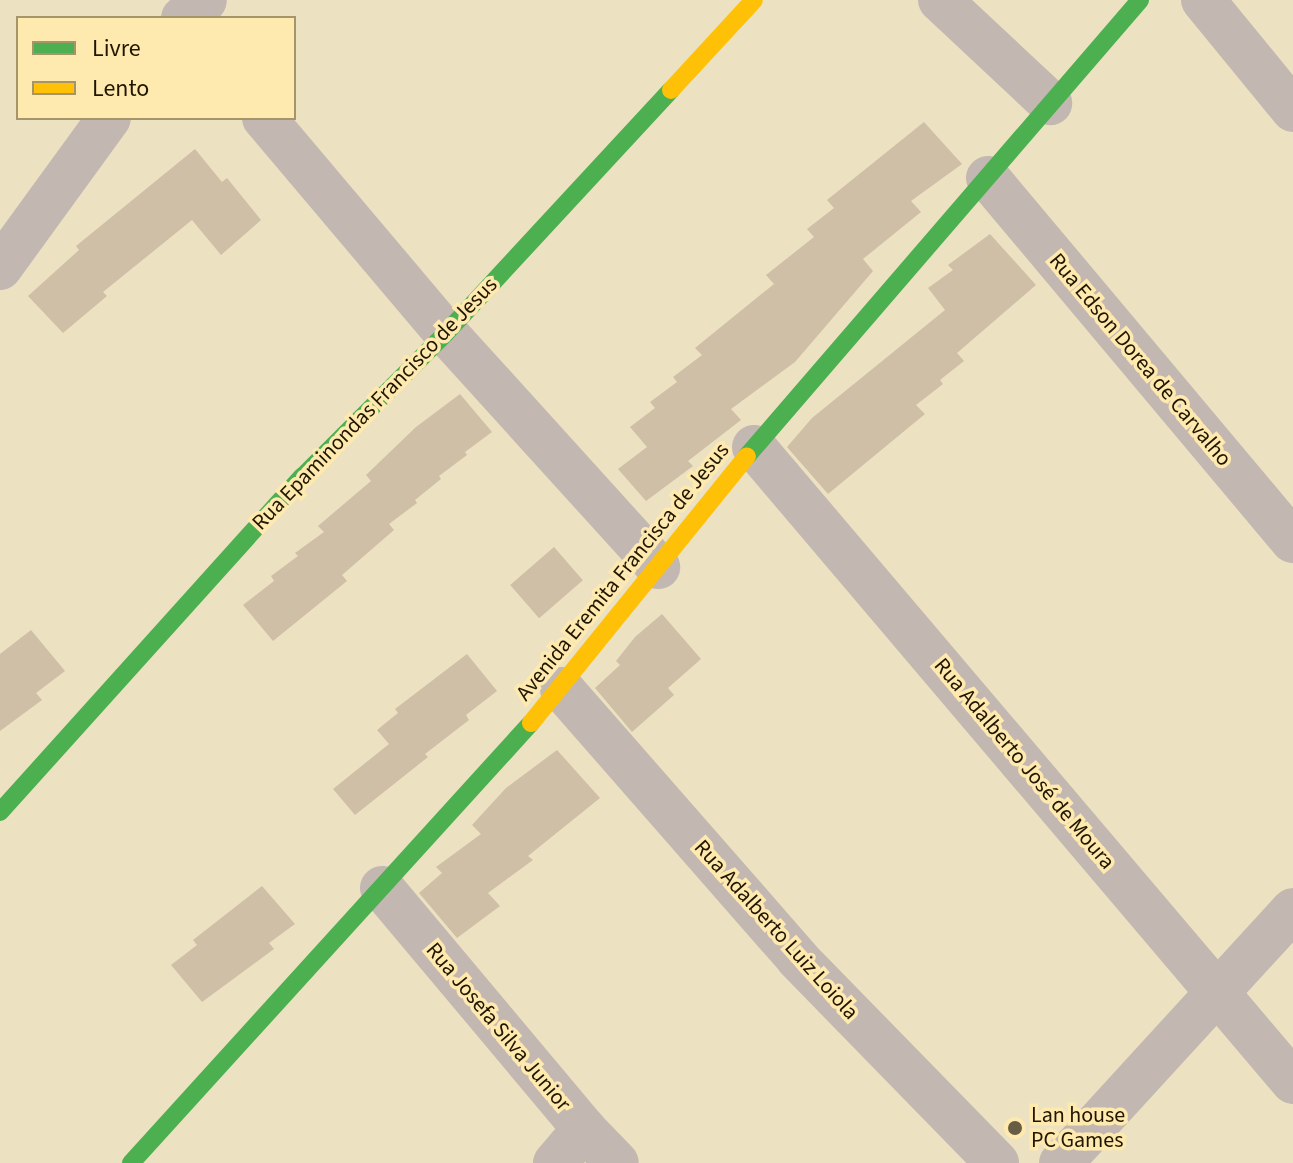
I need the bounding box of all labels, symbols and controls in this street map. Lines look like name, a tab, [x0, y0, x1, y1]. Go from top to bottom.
legend	[16, 16, 296, 120]
text: Livre	[92, 31, 141, 66]
text: Lento	[92, 71, 149, 106]
street label: Rua Edson Dorea de Carvalho	[1043, 248, 1237, 472]
street label: Rua Epaminondas Francisco de Jesus	[247, 272, 503, 536]
street label: Avenida Eremita Francisca de Jesus	[511, 438, 735, 706]
street label: Rua Adalberto José de Moura	[928, 653, 1120, 875]
street label: Rua Adalberto Luiz Loiola	[688, 835, 864, 1025]
street label: Rua Josefa Silva Junior	[420, 937, 576, 1117]
place label: Lan house PC Games	[1031, 1102, 1125, 1154]
marker: Lan house PC Games	[1006, 1119, 1024, 1137]

